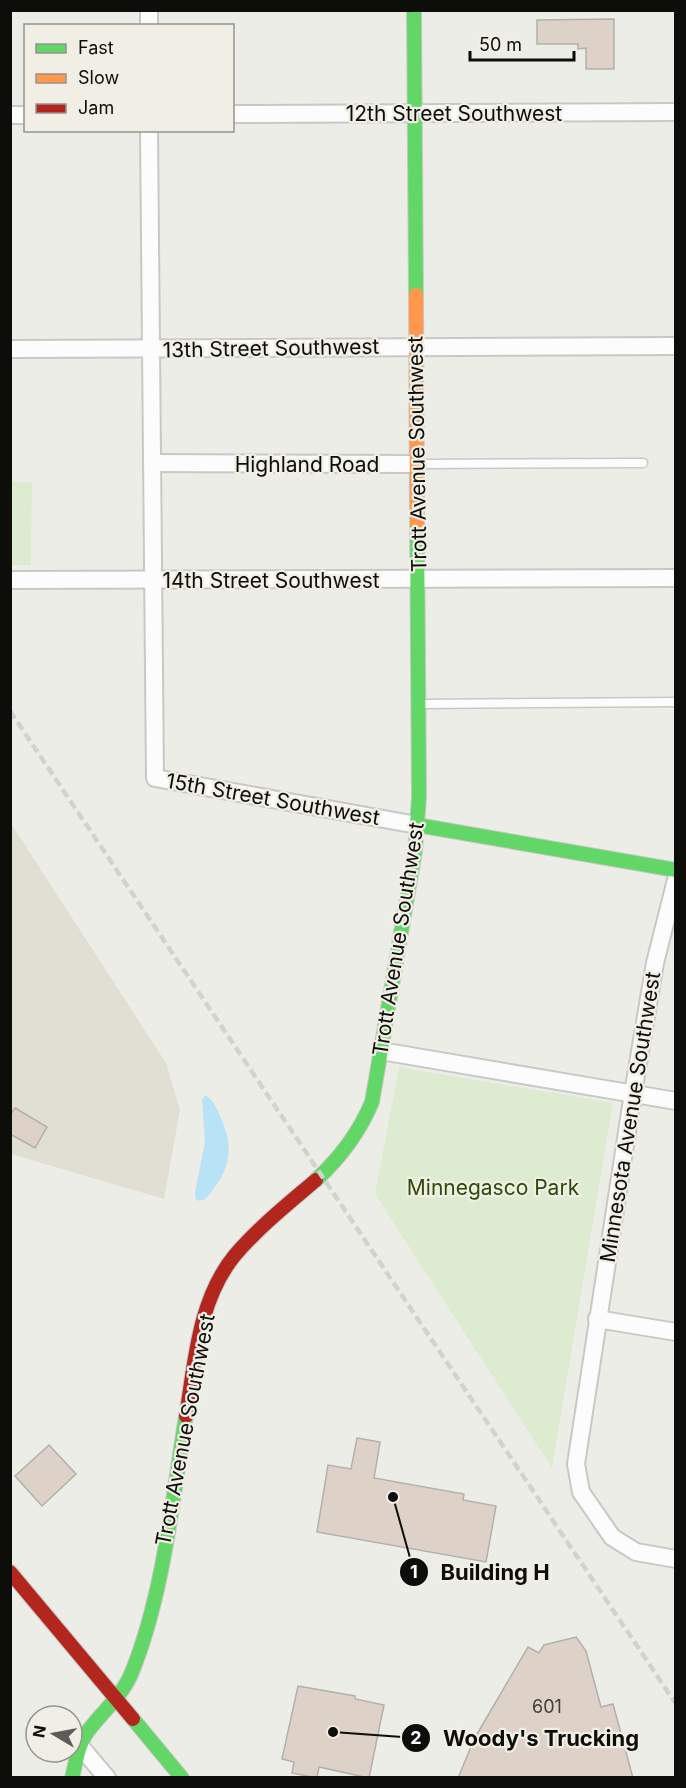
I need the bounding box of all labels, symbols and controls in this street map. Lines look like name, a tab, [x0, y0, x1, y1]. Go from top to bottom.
legend	[24, 24, 234, 132]
scale bar	[470, 24, 574, 62]
text: 50 m	[479, 34, 522, 55]
text: Fast	[78, 37, 114, 58]
text: Slow	[78, 67, 119, 88]
text: Jam	[78, 97, 114, 118]
street label: 12th Street Southwest	[346, 101, 562, 126]
street label: 13th Street Southwest	[162, 334, 380, 362]
street label: Trott Avenue Southwest	[402, 336, 432, 572]
street label: Highland Road	[235, 452, 379, 477]
street label: 14th Street Southwest	[162, 568, 380, 593]
street label: 15th Street Southwest	[164, 768, 382, 830]
street label: Trott Avenue Southwest	[367, 820, 429, 1058]
street label: Minnesota Avenue Southwest	[595, 970, 665, 1264]
park label: Minnegasco Park	[407, 1175, 580, 1200]
street label: Trott Avenue Southwest	[150, 1312, 220, 1548]
callout: Building H	[399, 1552, 562, 1592]
text: Building H	[440, 1559, 550, 1585]
text: 1	[410, 1561, 418, 1582]
house number: 601	[532, 1696, 562, 1717]
north arrow	[24, 1704, 84, 1764]
callout: Woody's Trucking	[401, 1718, 651, 1758]
text: N	[28, 1724, 50, 1739]
text: Woody's Trucking	[443, 1725, 639, 1751]
text: 2	[410, 1727, 422, 1748]

